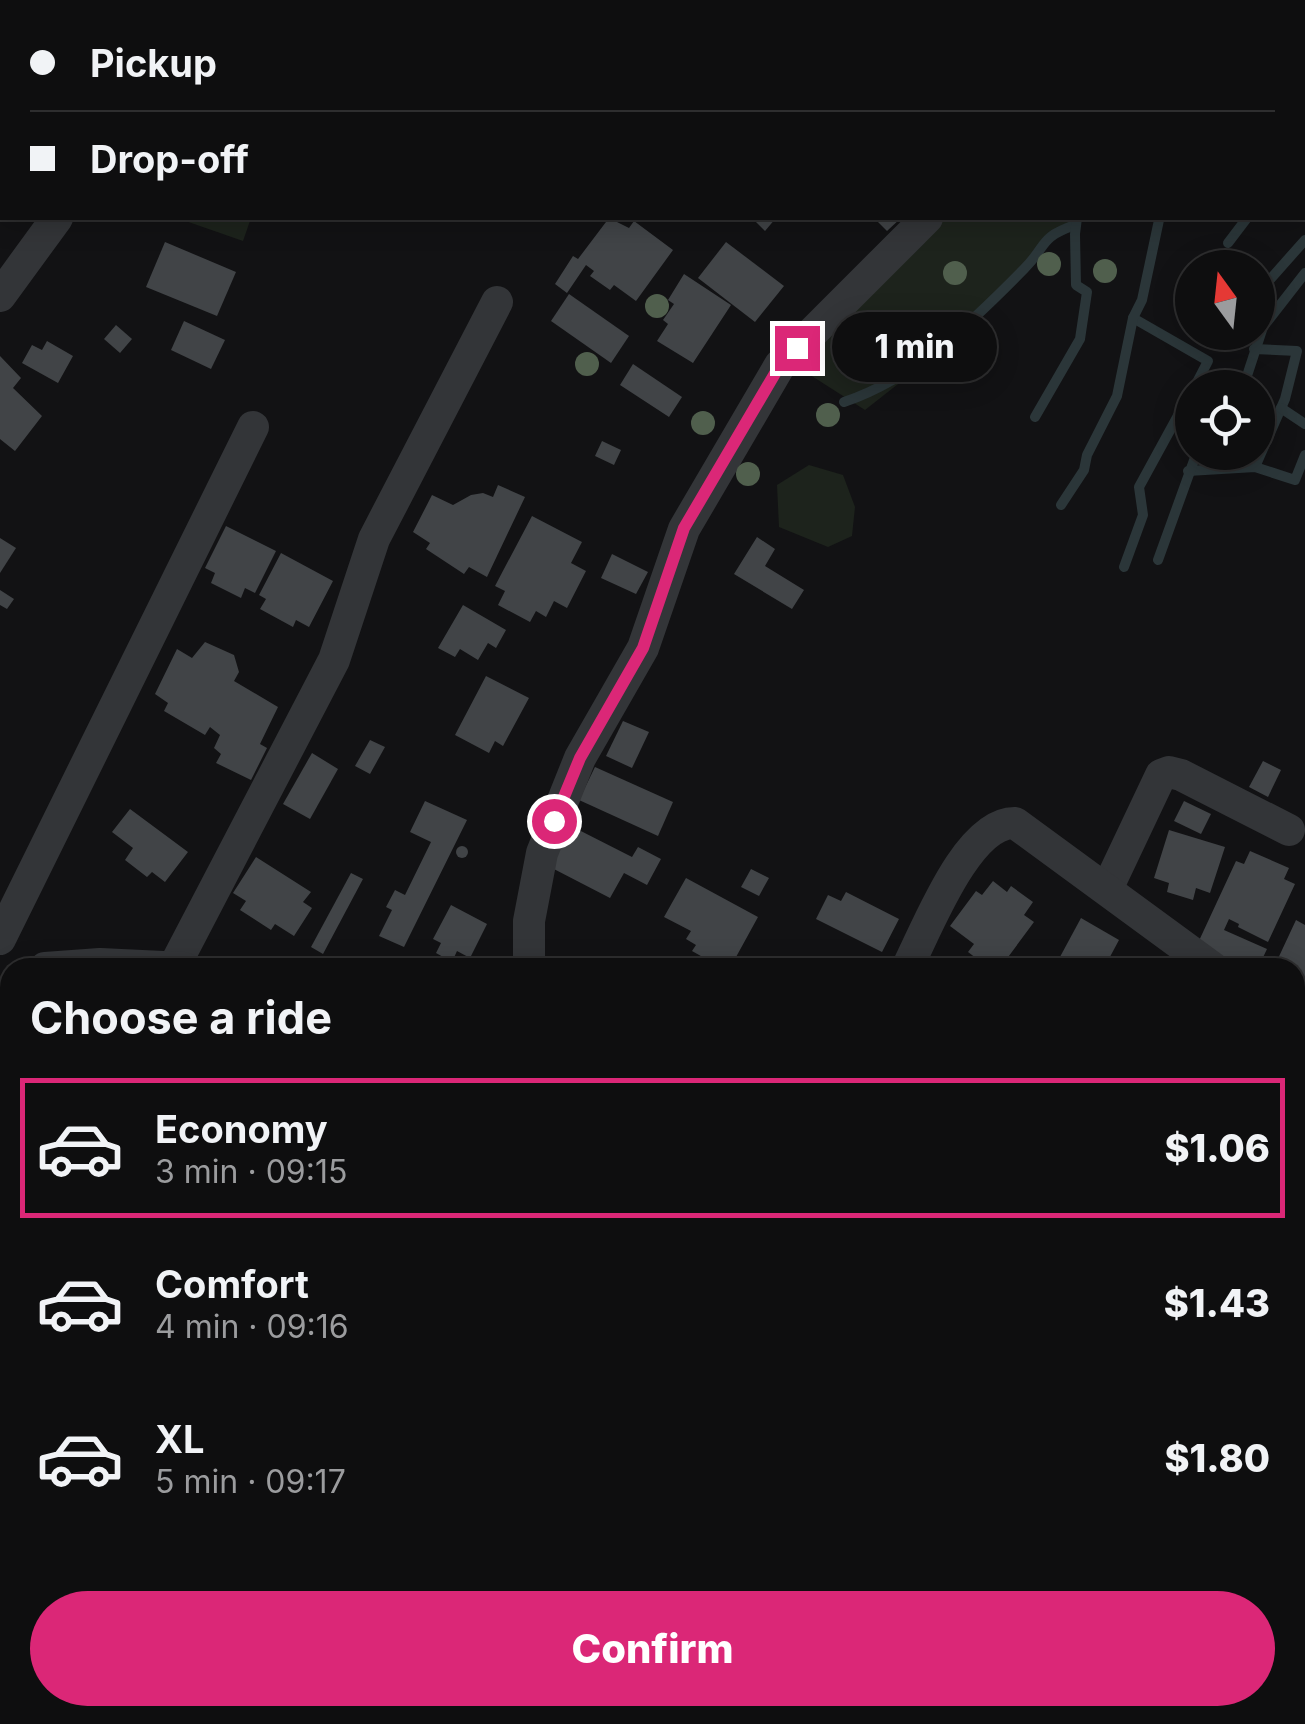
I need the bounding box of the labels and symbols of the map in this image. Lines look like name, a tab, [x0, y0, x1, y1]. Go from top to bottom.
north arrow	[1175, 250, 1275, 350]
callout: 1 min	[832, 313, 997, 383]
route end	[775, 326, 820, 371]
route start	[532, 799, 577, 844]

